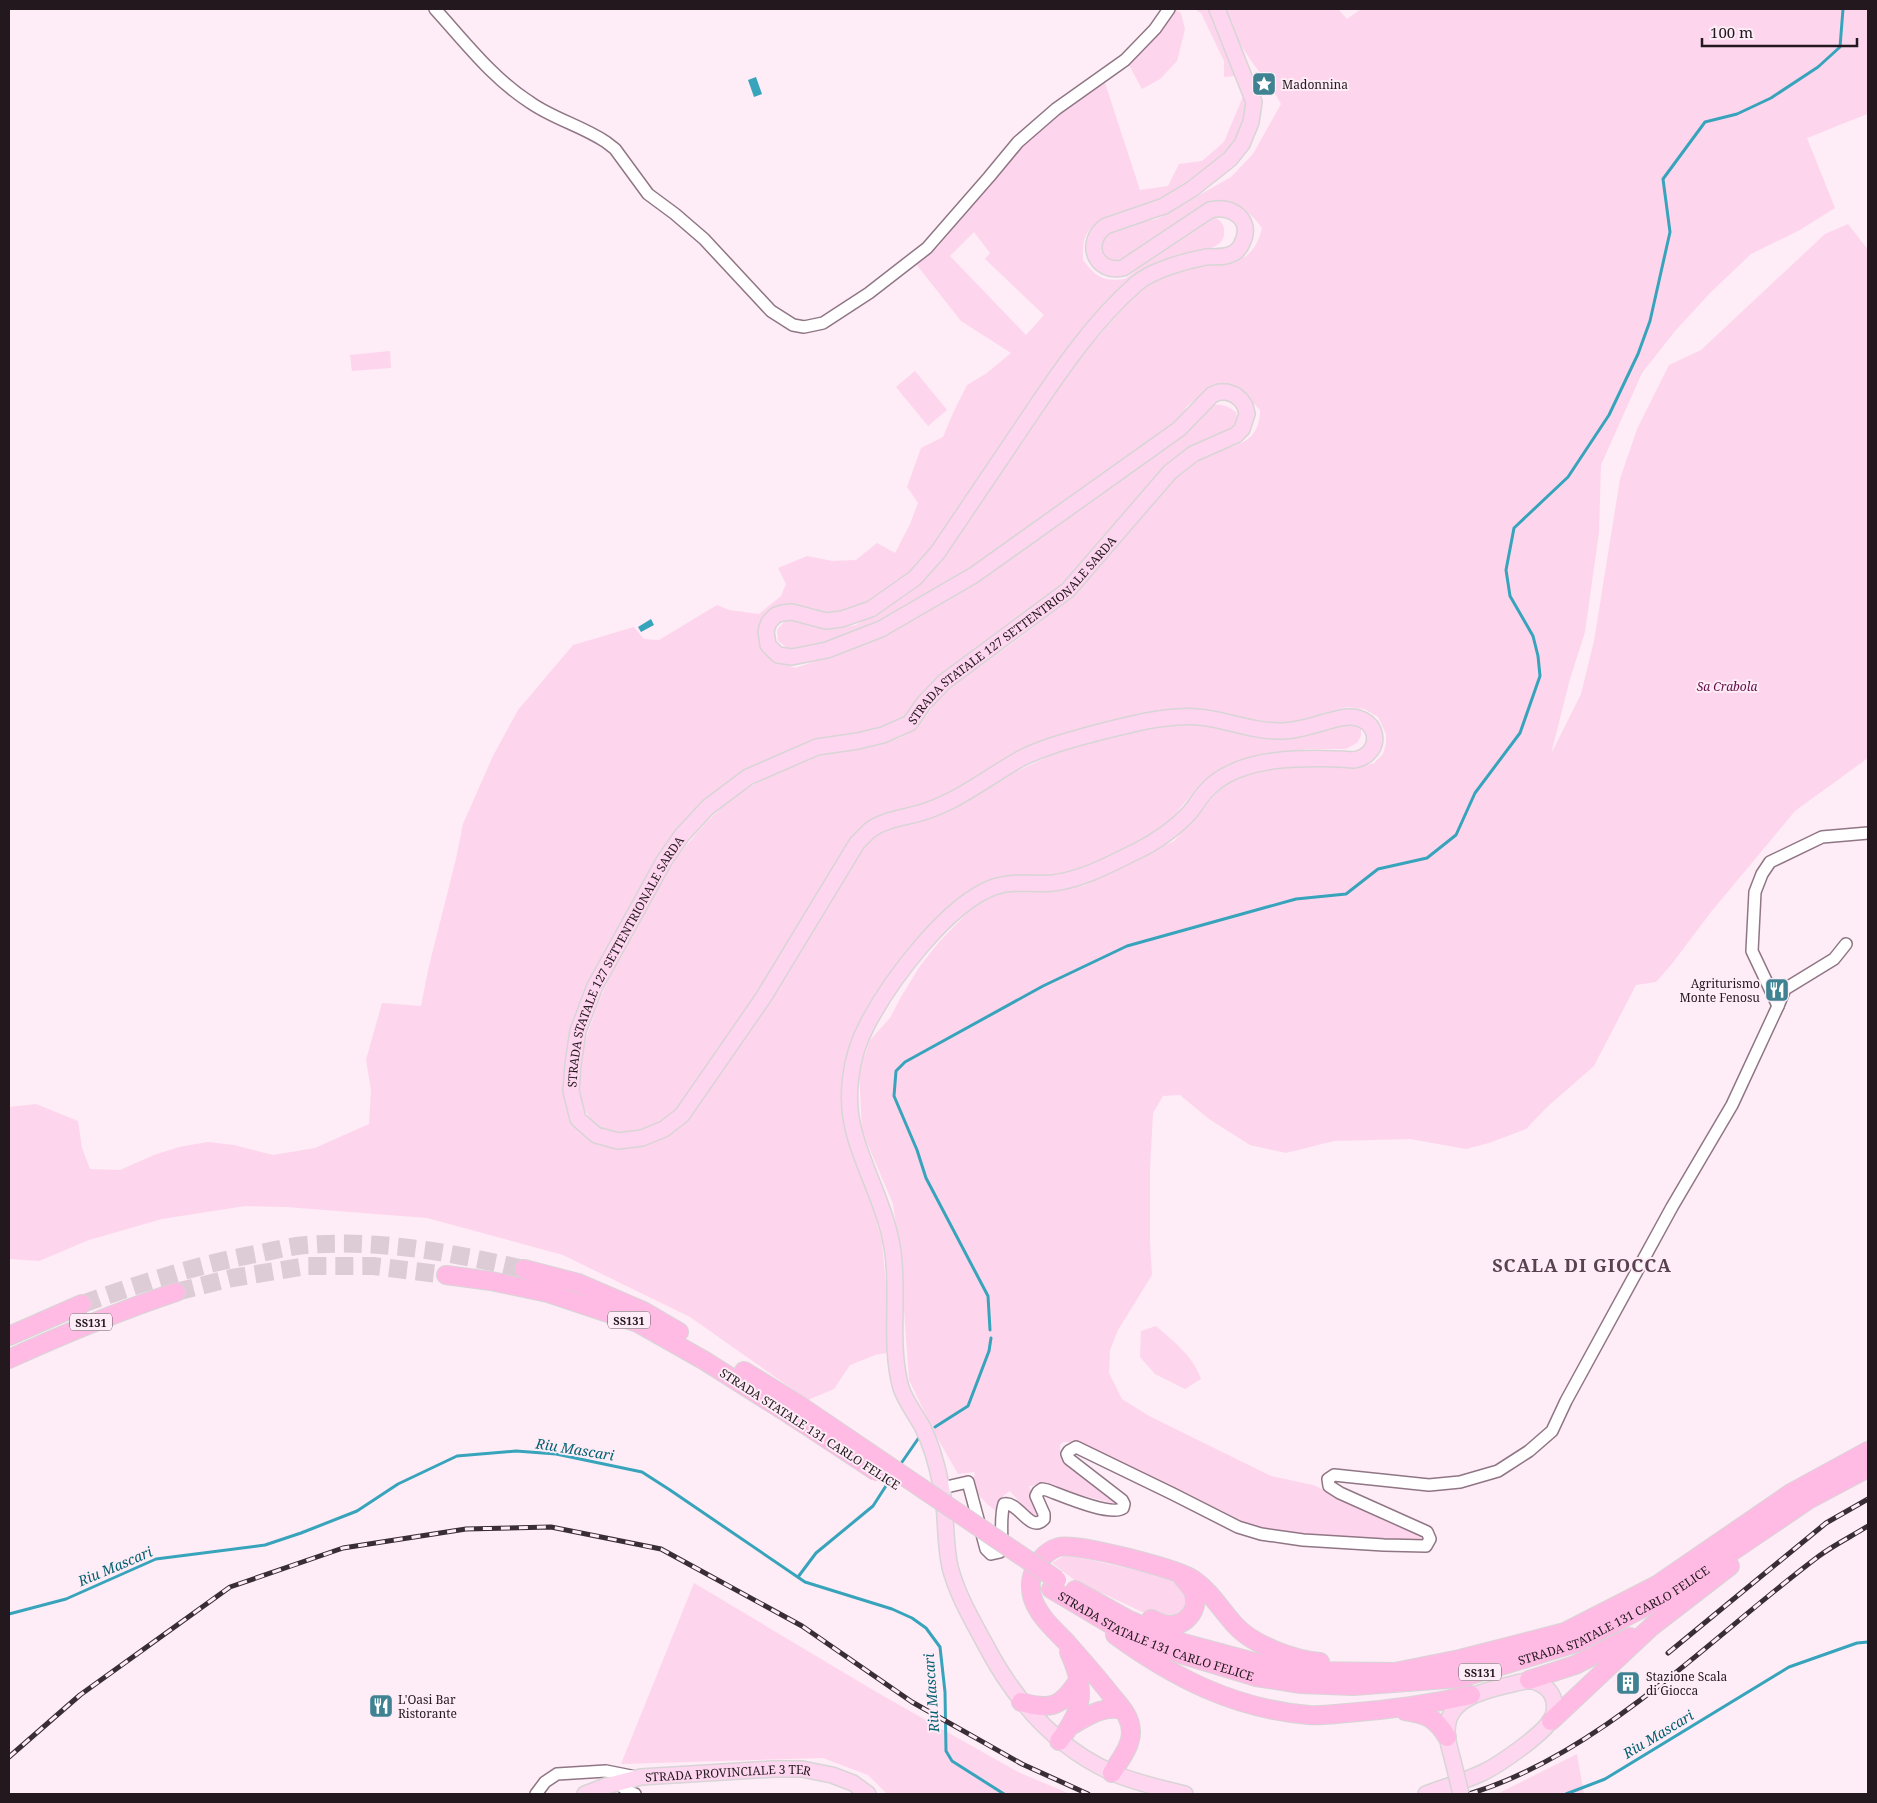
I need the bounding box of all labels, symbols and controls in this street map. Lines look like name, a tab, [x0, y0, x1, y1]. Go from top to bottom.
scale bar	[1702, 15, 1857, 47]
text: 100 m	[1710, 22, 1753, 42]
place icon: Madonnina	[1251, 71, 1277, 97]
place label: Madonnina	[1282, 76, 1348, 93]
street label: STRADA STATALE 127 SETTENTRIONALE SARDA	[903, 532, 1120, 727]
park label: Sa Crabola	[1697, 678, 1757, 695]
street label: STRADA STATALE 127 SETTENTRIONALE SARDA	[563, 832, 688, 1088]
place label: Agriturismo Monte Fenosu	[1680, 975, 1760, 1006]
restaurant icon: Agriturismo Monte Fenosu	[1764, 977, 1790, 1003]
district label: SCALA DI GIOCCA	[1492, 1253, 1672, 1277]
road number: SS131	[608, 1312, 650, 1328]
road number: SS131	[70, 1314, 112, 1330]
street label: STRADA STATALE 131 CARLO FELICE	[717, 1364, 903, 1494]
water label: Riu Mascari	[533, 1433, 616, 1465]
water label: Riu Mascari	[74, 1542, 156, 1591]
street label: STRADA STATALE 131 CARLO FELICE	[1516, 1561, 1712, 1669]
street label: STRADA STATALE 131 CARLO FELICE	[1055, 1587, 1256, 1684]
water label: Riu Mascari	[919, 1652, 943, 1734]
road number: SS131	[1459, 1664, 1501, 1680]
place label: Stazione Scala di Giocca	[1646, 1668, 1728, 1699]
building icon: Stazione Scala di Giocca	[1615, 1670, 1641, 1696]
place label: L'Oasi Bar Ristorante	[398, 1691, 457, 1722]
restaurant icon: L'Oasi Bar Ristorante	[368, 1693, 394, 1719]
water label: Riu Mascari	[1618, 1705, 1697, 1763]
street label: STRADA PROVINCIALE 3 TER	[645, 1760, 813, 1785]

